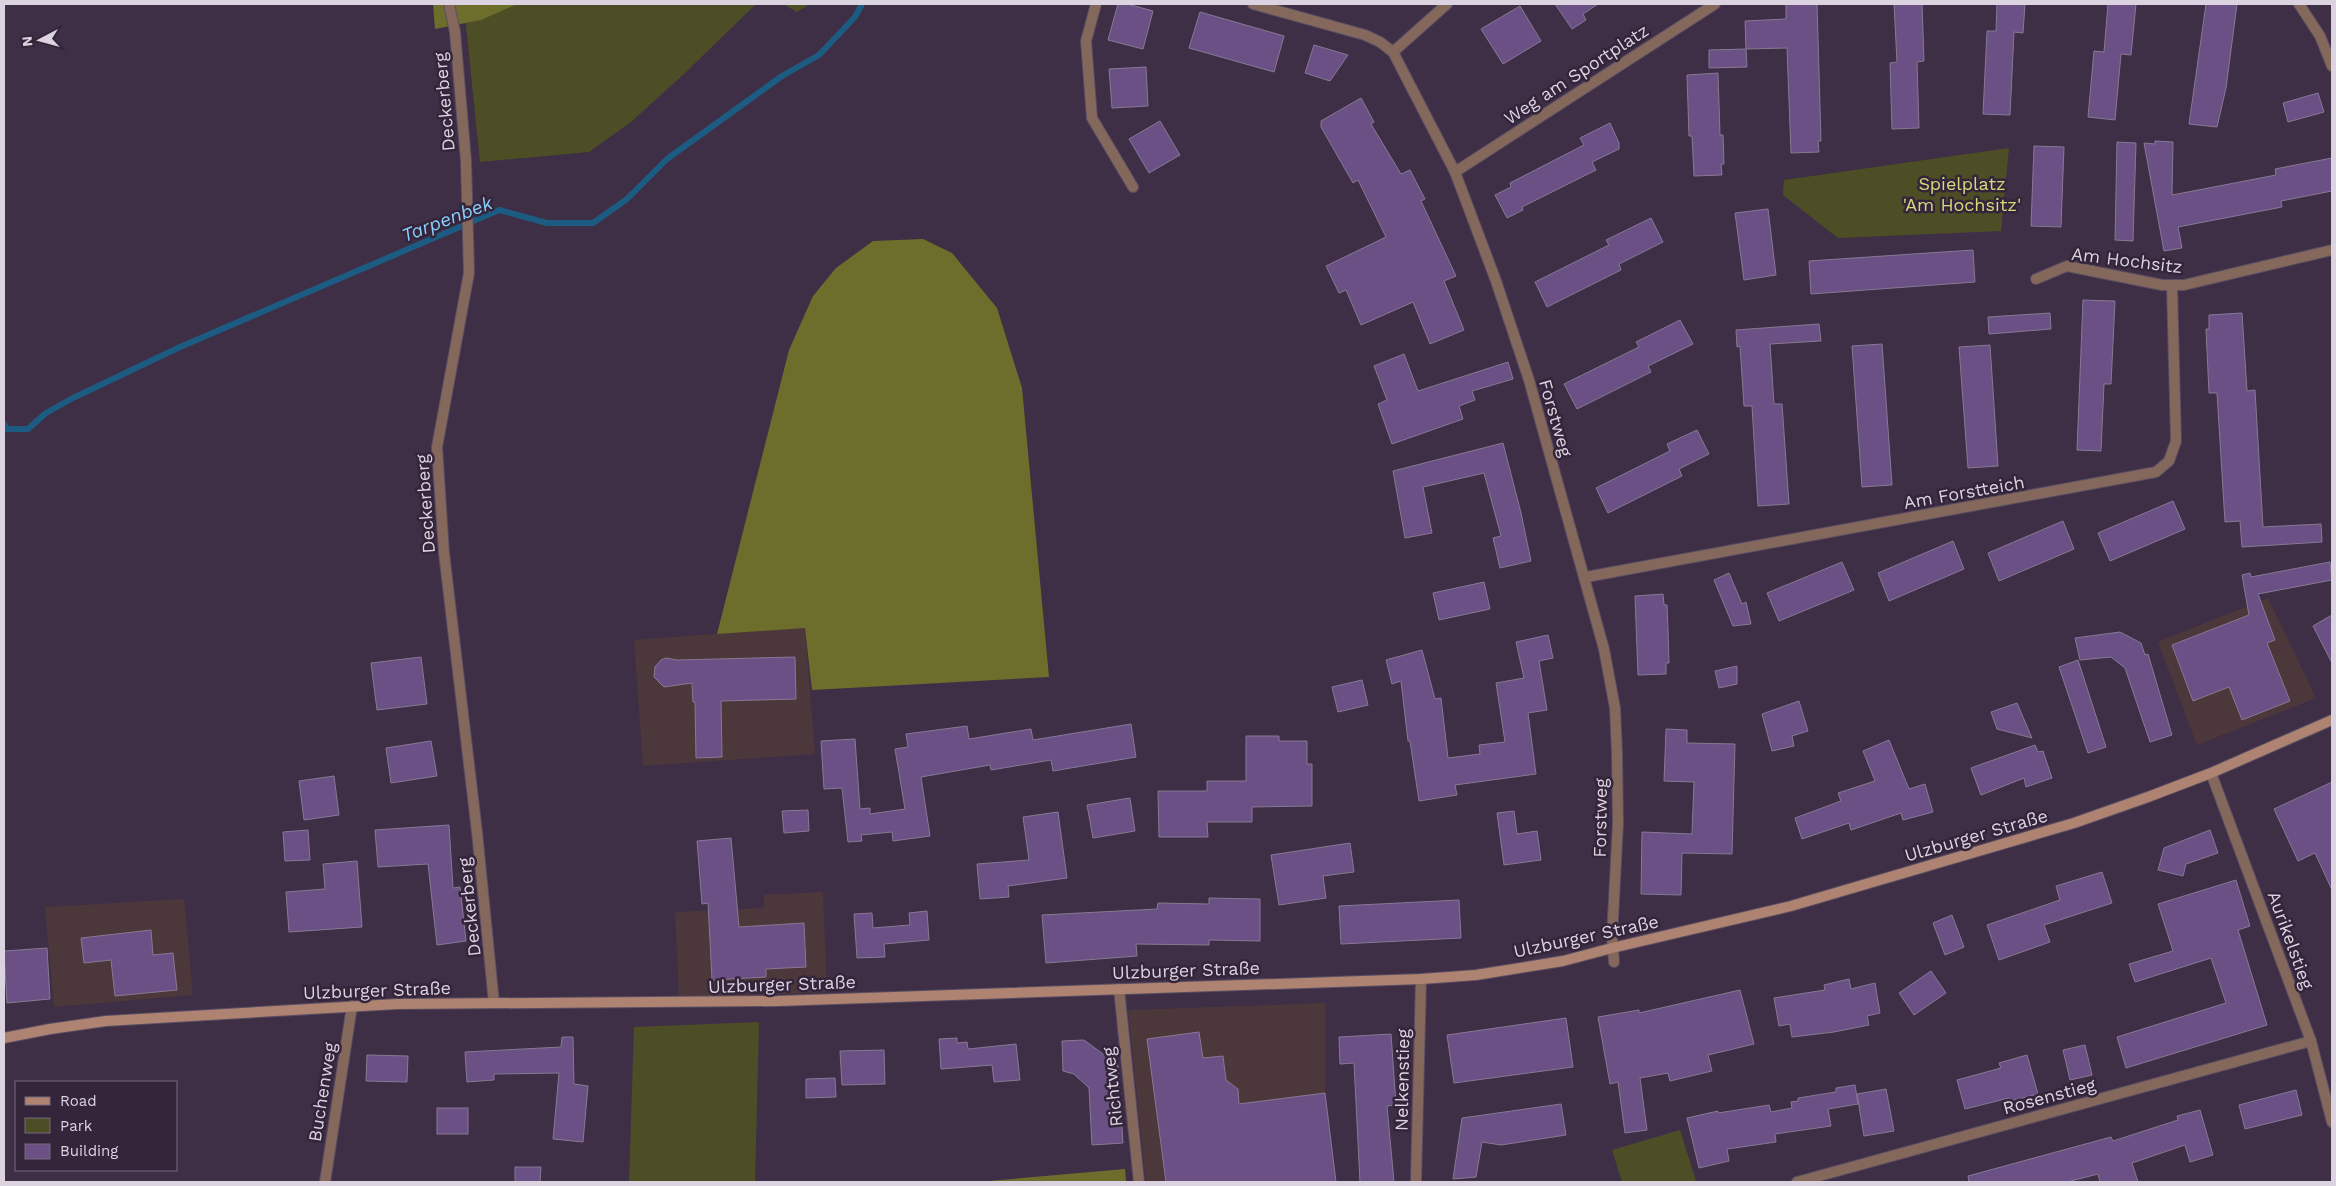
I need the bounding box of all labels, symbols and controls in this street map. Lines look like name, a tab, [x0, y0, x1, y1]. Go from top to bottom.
north arrow	[15, 15, 65, 65]
street label: Weg am Sportplatz	[1500, 19, 1652, 129]
text: N	[19, 35, 36, 47]
street label: Deckerberg	[429, 51, 459, 152]
park label: Spielplatz 'Am Hochsitz'	[1903, 173, 2021, 215]
water label: Tarpenbek	[398, 191, 496, 247]
street label: Am Hochsitz	[2070, 243, 2184, 277]
street label: Forstweg	[1535, 377, 1577, 460]
street label: Deckerberg	[411, 453, 439, 554]
street label: Am Forstteich	[1902, 471, 2026, 513]
street label: Forstweg	[1589, 778, 1611, 858]
street label: Ulzburger Straße	[1902, 805, 2050, 865]
street label: Deckerberg	[453, 856, 485, 957]
street label: Aurikelstieg	[2264, 888, 2319, 992]
street label: Ulzburger Straße	[1511, 910, 1661, 962]
street label: Ulzburger Straße	[1112, 957, 1260, 983]
street label: Ulzburger Straße	[708, 971, 856, 997]
street label: Ulzburger Straße	[303, 977, 451, 1003]
street label: Nelkenstieg	[1391, 1028, 1413, 1131]
street label: Buchenweg	[304, 1040, 340, 1143]
street label: Richtweg	[1097, 1046, 1127, 1128]
street label: Rosenstieg	[2000, 1073, 2098, 1118]
legend	[15, 1081, 178, 1171]
text: Road	[60, 1092, 97, 1110]
text: Park	[60, 1117, 93, 1135]
text: Building	[60, 1142, 118, 1160]

